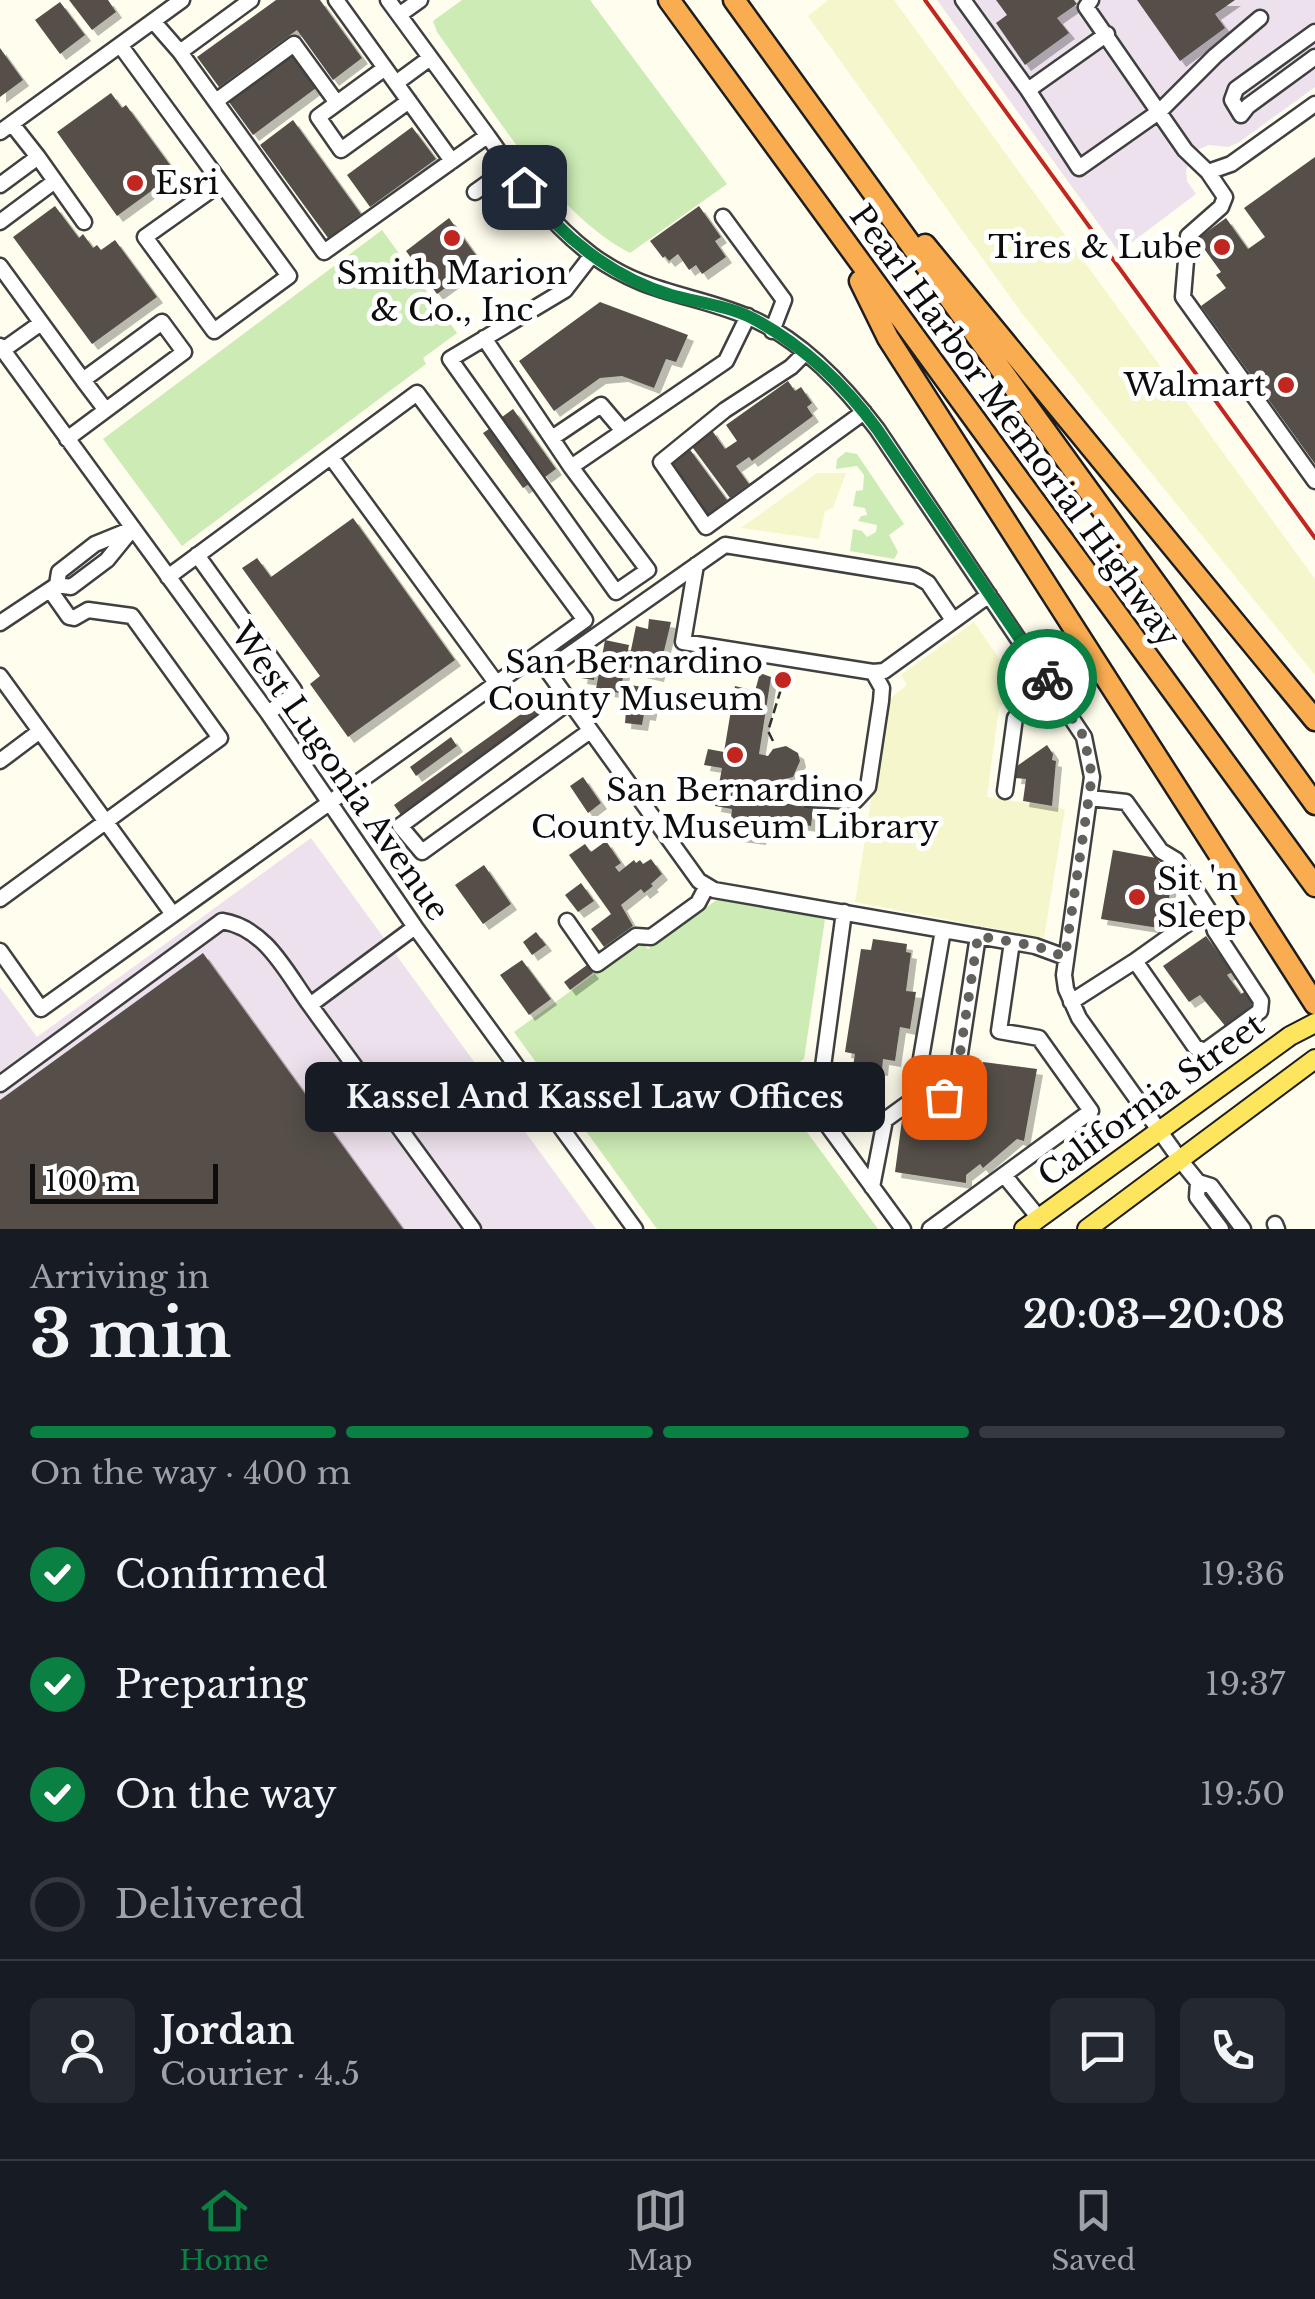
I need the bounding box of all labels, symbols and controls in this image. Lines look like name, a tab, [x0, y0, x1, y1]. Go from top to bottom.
pin	[482, 145, 567, 230]
icon: home	[497, 160, 552, 215]
place label: Esri	[155, 163, 219, 203]
marker: Esri	[124, 172, 146, 194]
street label: Pearl Harbor Memorial Highway	[841, 197, 1189, 655]
marker: Smith Marion & Co., Inc	[441, 227, 463, 249]
place label: Tires & Lube	[988, 227, 1202, 267]
marker: Tires & Lube	[1211, 236, 1233, 258]
place label: Smith Marion & Co., Inc	[337, 253, 567, 330]
place label: Walmart	[1123, 365, 1266, 405]
marker: Walmart	[1275, 374, 1297, 396]
street label: West Lugonia Avenue	[222, 615, 458, 928]
courier	[997, 629, 1097, 729]
place label: San Bernardino County Museum	[488, 642, 763, 719]
icon: bike	[1020, 652, 1075, 707]
marker: San Bernardino County Museum	[772, 669, 794, 691]
marker: San Bernardino County Museum Library	[724, 744, 746, 766]
place label: San Bernardino County Museum Library	[531, 770, 940, 847]
place label: Sit 'n Sleep	[1157, 859, 1246, 936]
marker: Sit 'n Sleep	[1126, 886, 1148, 908]
street label: California Street	[1030, 1005, 1272, 1195]
pin	[902, 1055, 987, 1140]
callout: Kassel And Kassel Law Offices	[304, 1062, 884, 1132]
icon: bag	[917, 1070, 972, 1125]
text: Kassel And Kassel Law Offices	[346, 1077, 844, 1117]
scale bar	[30, 1159, 218, 1204]
text: 100 m	[45, 1164, 136, 1199]
text: Arriving in	[30, 1257, 209, 1297]
text: 20:03–20:08	[1023, 1291, 1285, 1338]
text: 3 min	[30, 1294, 231, 1375]
text: On the way · 400 m	[30, 1453, 351, 1493]
icon: check	[30, 1547, 85, 1602]
text: Confirmed	[115, 1551, 328, 1598]
text: 19:36	[1201, 1554, 1285, 1594]
icon: check	[30, 1657, 85, 1712]
text: Preparing	[115, 1661, 307, 1708]
text: 19:37	[1205, 1664, 1285, 1704]
icon: check	[30, 1767, 85, 1822]
text: On the way	[115, 1771, 337, 1818]
text: 19:50	[1200, 1774, 1285, 1814]
text: Delivered	[115, 1881, 305, 1928]
button: person	[30, 1998, 135, 2103]
button: chat	[1050, 1998, 1155, 2103]
button: phone	[1180, 1998, 1285, 2103]
text: Jordan	[160, 2007, 294, 2054]
text: Courier · 4.5	[160, 2054, 360, 2094]
tab: Home	[179, 2183, 269, 2278]
tab: Map	[628, 2183, 693, 2278]
tab: Saved	[1051, 2183, 1136, 2278]

